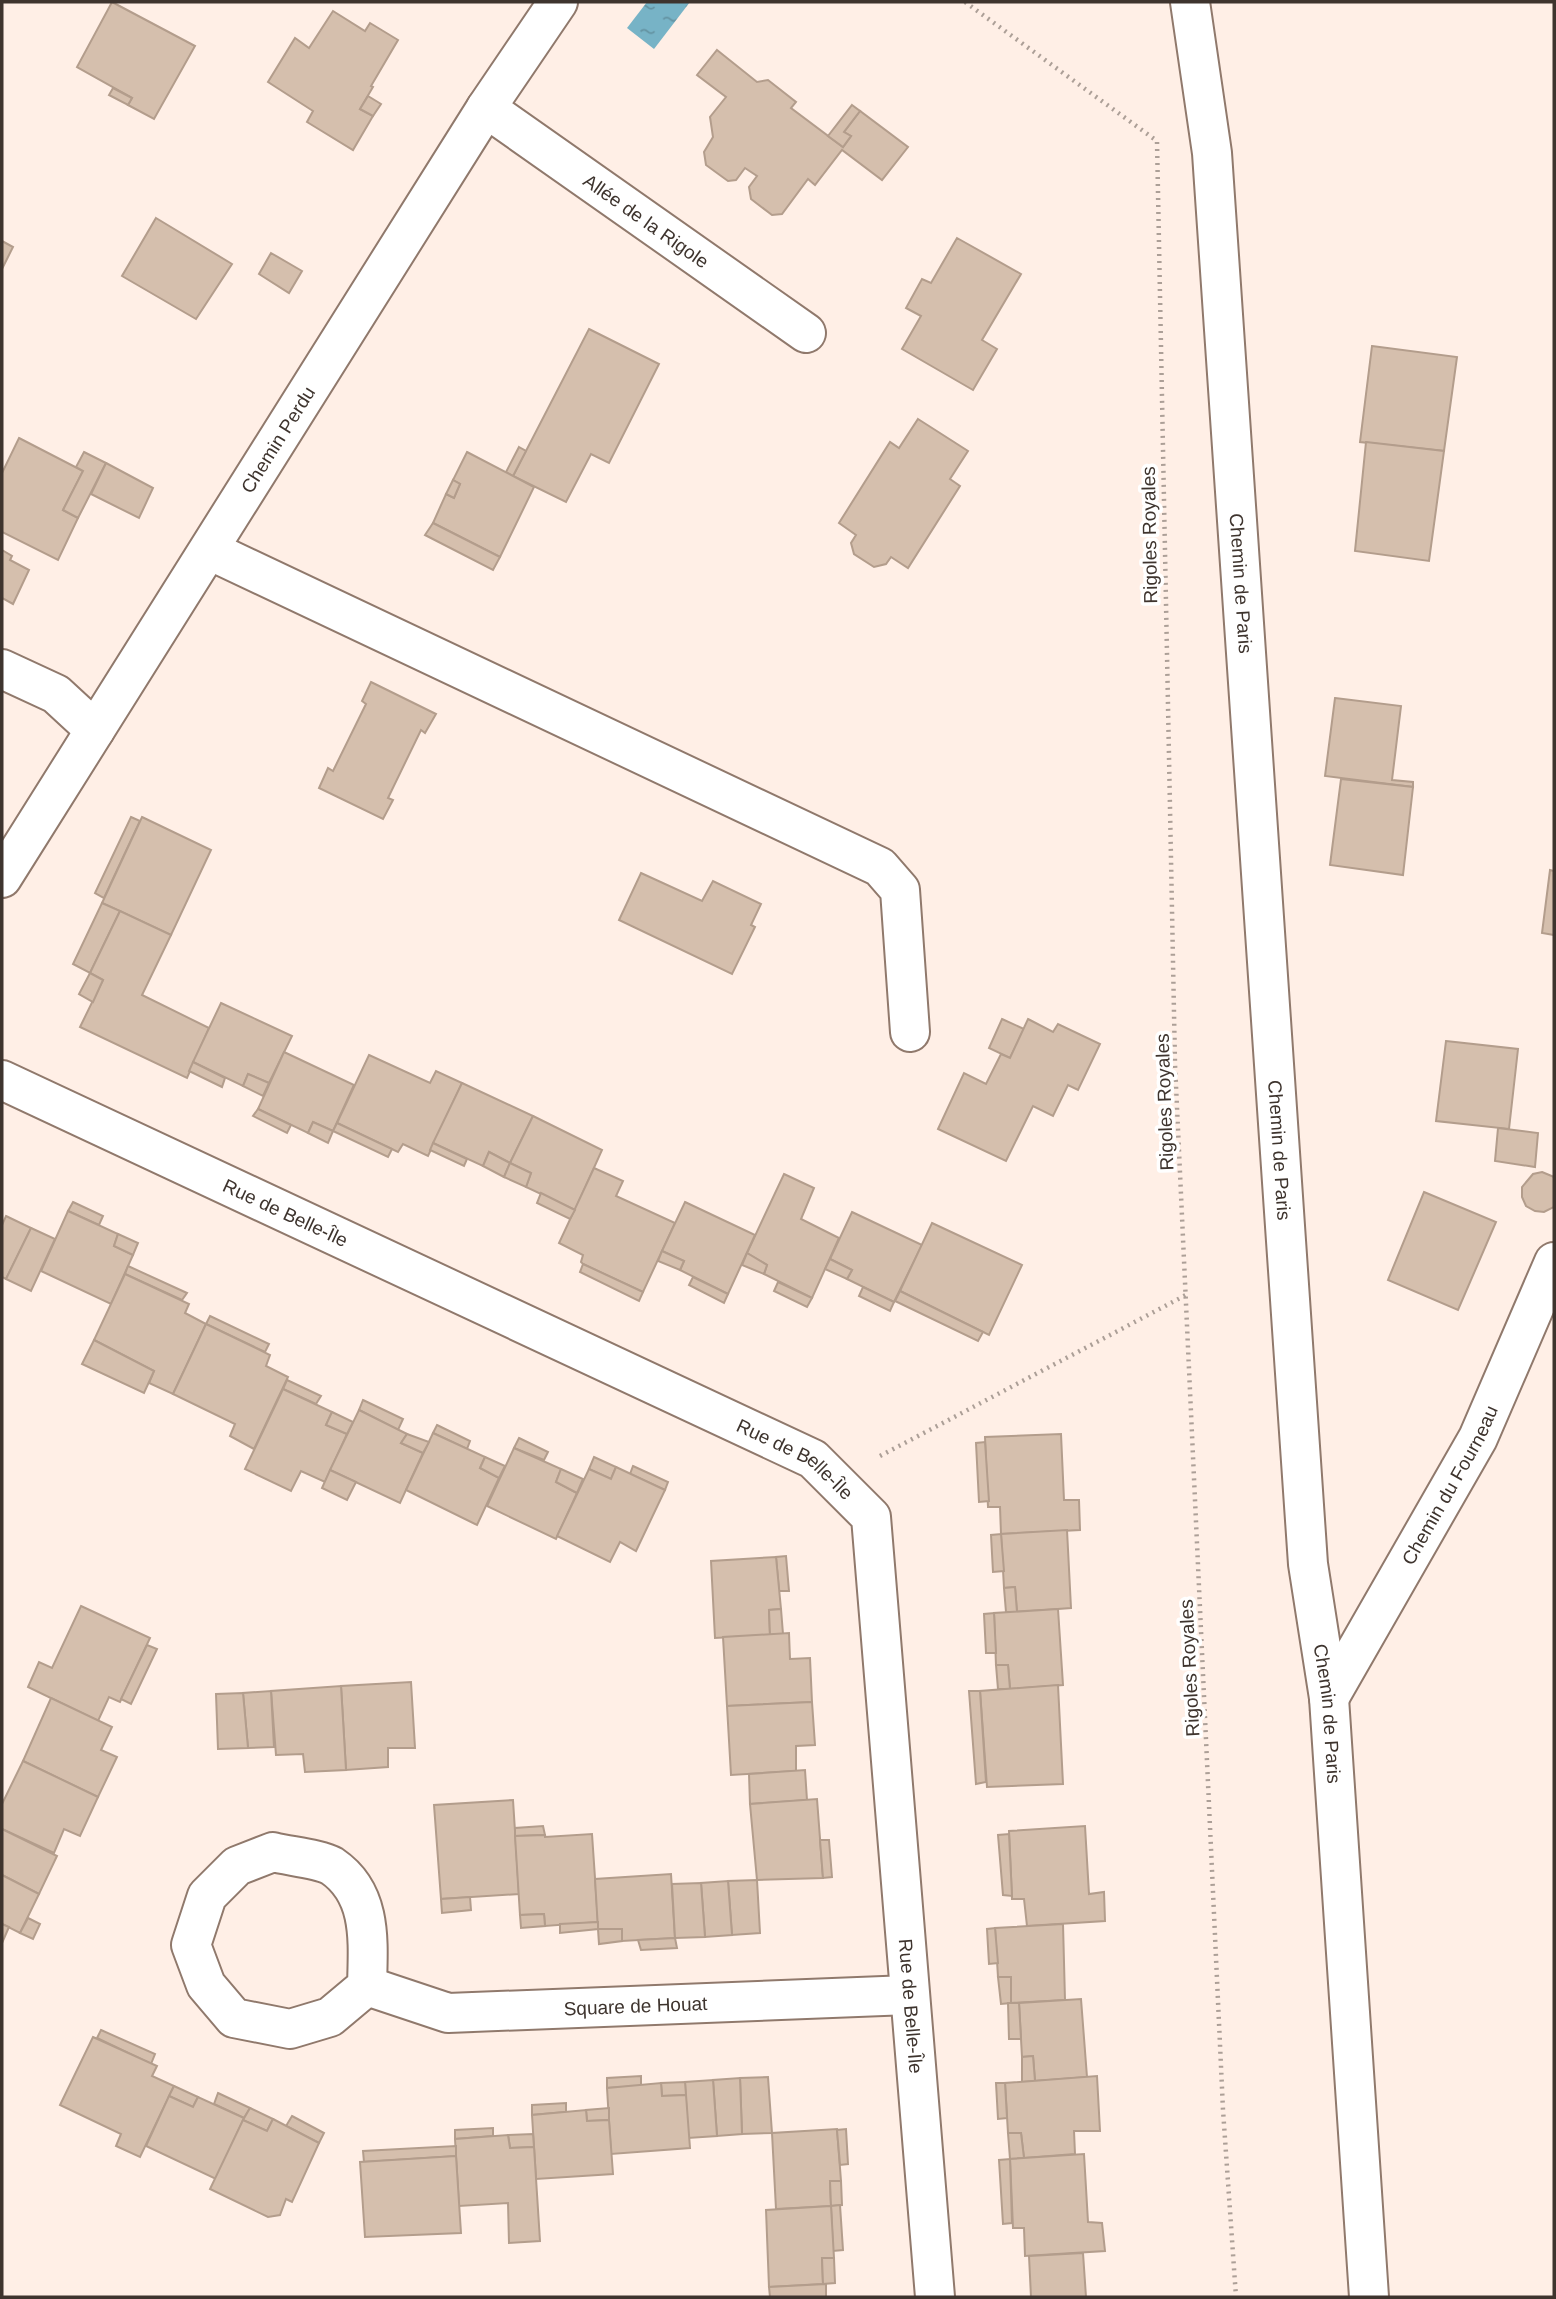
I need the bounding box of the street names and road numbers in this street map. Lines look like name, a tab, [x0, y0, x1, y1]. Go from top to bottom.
street label: Allée de la Rigole	[579, 170, 713, 272]
street label: Chemin Perdu	[237, 383, 319, 497]
street label: Rigoles Royales	[1138, 466, 1161, 604]
street label: Chemin de Paris	[1226, 513, 1256, 654]
street label: Rigoles Royales	[1152, 1033, 1177, 1171]
street label: Chemin de Paris	[1264, 1079, 1295, 1221]
street label: Rue de Belle-Île	[220, 1175, 351, 1251]
street label: Chemin du Fourneau	[1398, 1402, 1502, 1568]
street label: Rue de Belle-Île	[733, 1415, 857, 1504]
street label: Rigoles Royales	[1175, 1599, 1204, 1737]
street label: Chemin de Paris	[1310, 1642, 1345, 1784]
street label: Rue de Belle-Île	[895, 1938, 927, 2074]
street label: Square de Houat	[563, 1993, 708, 2019]

